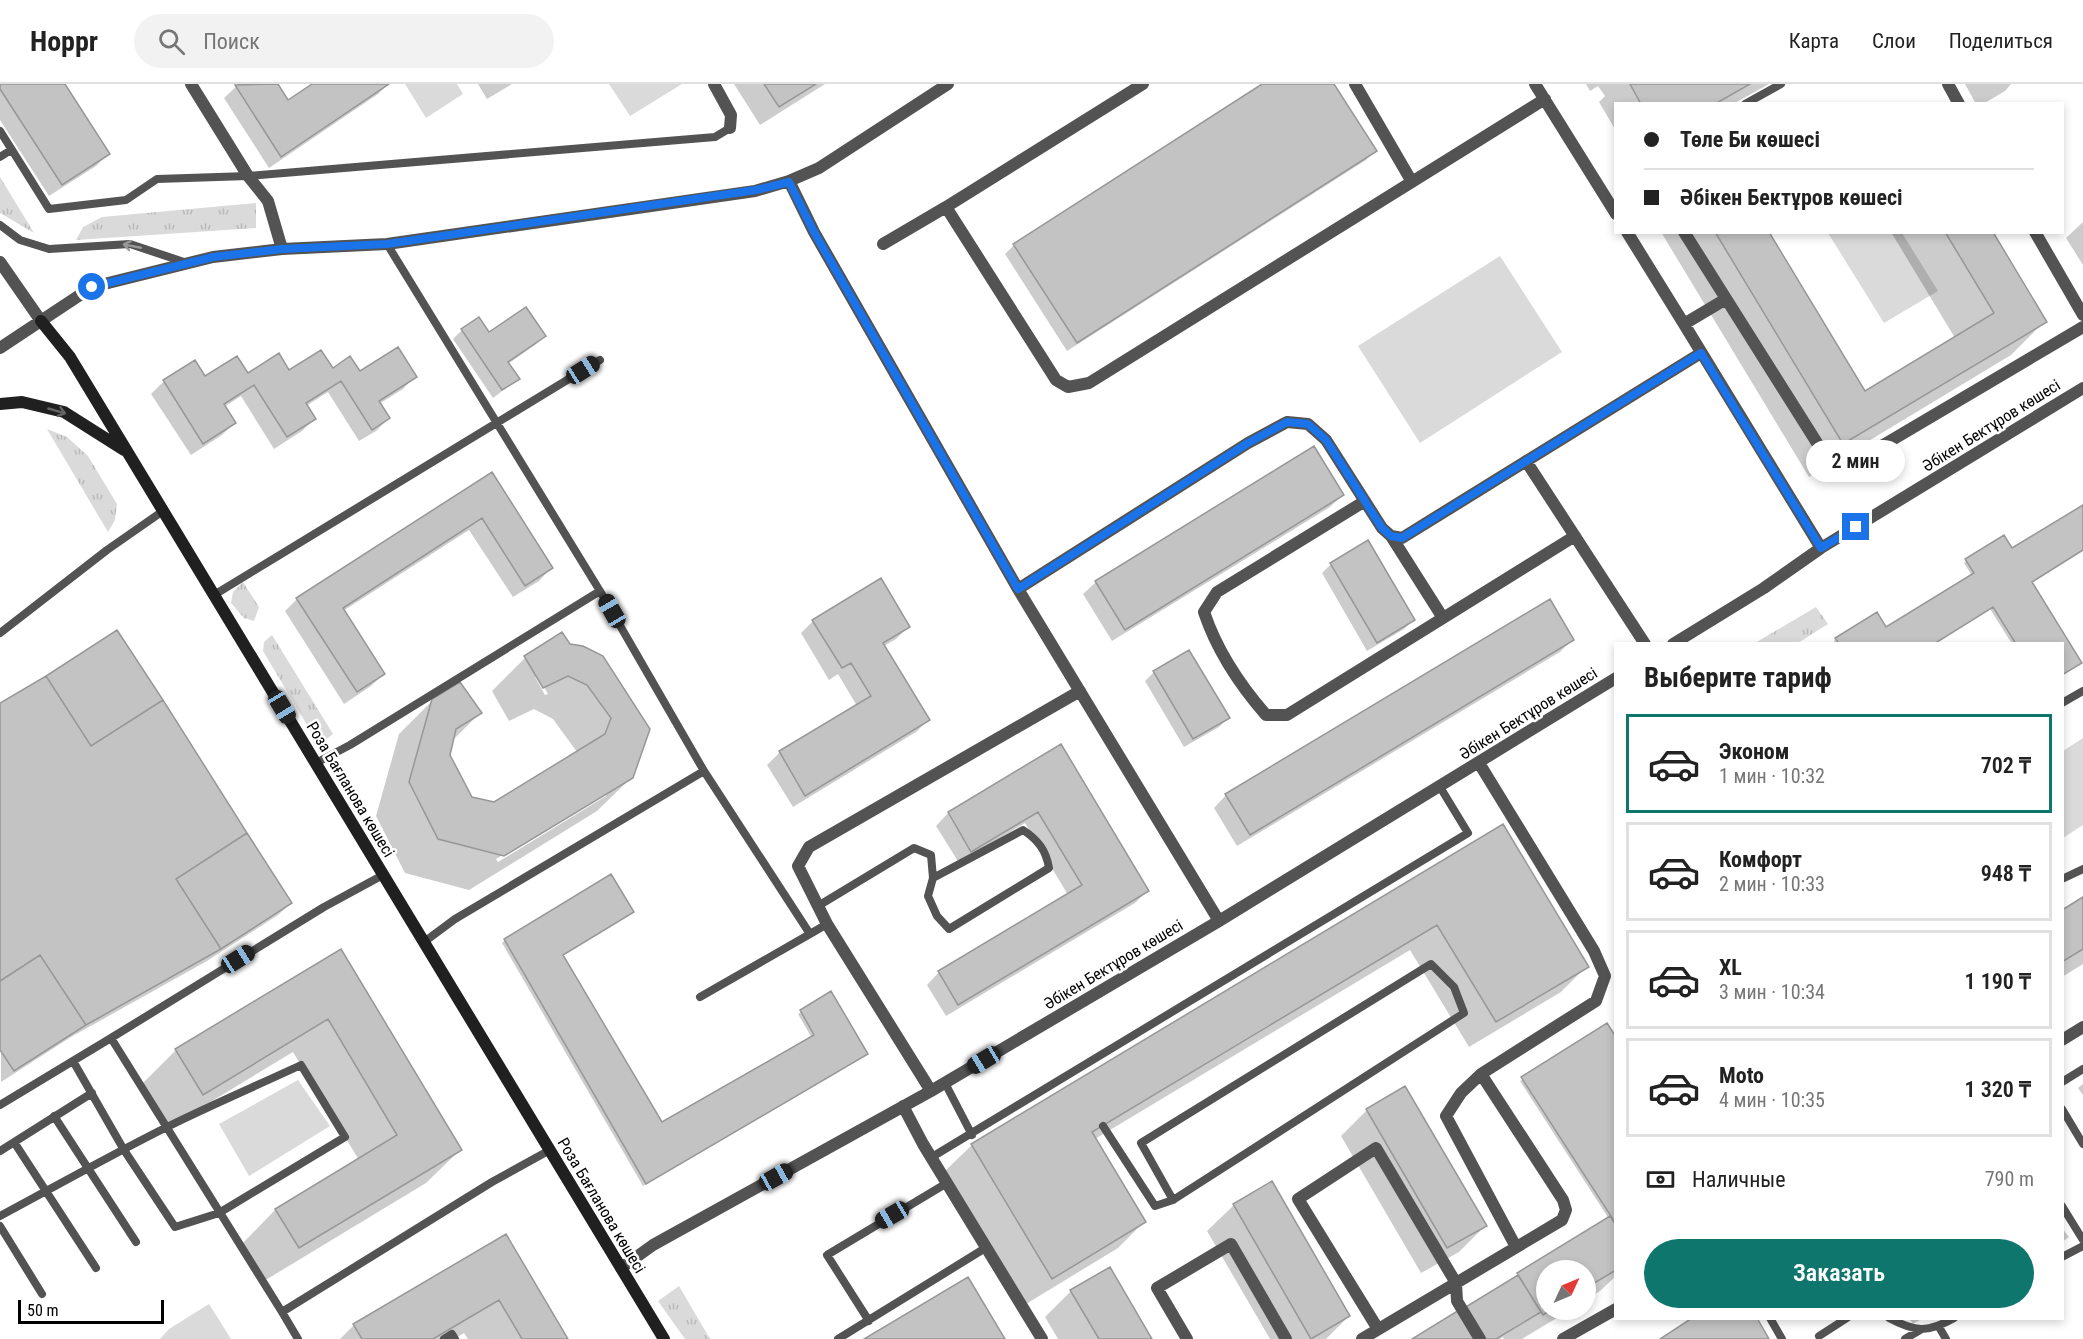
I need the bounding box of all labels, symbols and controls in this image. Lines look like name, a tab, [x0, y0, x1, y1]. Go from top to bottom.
search box	[134, 14, 554, 68]
text: Hoppr	[30, 25, 98, 58]
icon: search	[155, 25, 188, 58]
text: Поиск	[203, 29, 260, 54]
text: Карта	[1789, 29, 1839, 53]
text: Слои	[1872, 29, 1916, 53]
text: Поделиться	[1949, 29, 2053, 53]
text: Төле Би көшесі	[1680, 127, 1820, 152]
text: Әбікен Бектұров көшесі	[1680, 185, 1903, 210]
one-way arrow	[123, 241, 143, 252]
route start	[78, 273, 105, 300]
car	[563, 353, 603, 387]
street label: Әбікен Бектұров көшесі	[1919, 375, 2064, 476]
one-way arrow	[47, 406, 66, 417]
callout: 2 мин	[1806, 440, 1906, 482]
text: 2 мин	[1832, 449, 1879, 473]
route end	[1842, 513, 1869, 540]
car	[595, 591, 629, 631]
text: Выберите тариф	[1644, 662, 1832, 694]
street label: Әбікен Бектұров көшесі	[1456, 663, 1601, 764]
car	[265, 687, 299, 727]
street label: Роза Бағланова көшесі	[303, 718, 398, 860]
icon: car	[1647, 737, 1701, 791]
text: Эконом	[1719, 739, 1789, 764]
text: 702 ₸	[1981, 753, 2031, 778]
text: 1 мин · 10:32	[1719, 764, 1825, 788]
icon: car	[1647, 845, 1701, 899]
text: Комфорт	[1719, 847, 1802, 872]
text: 948 ₸	[1981, 861, 2031, 886]
text: 2 мин · 10:33	[1719, 872, 1825, 896]
street label: Әбікен Бектұров көшесі	[1040, 915, 1186, 1013]
car	[218, 942, 258, 976]
icon: car	[1647, 953, 1701, 1007]
text: XL	[1719, 955, 1742, 980]
text: 1 190 ₸	[1965, 969, 2031, 994]
text: 3 мин · 10:34	[1719, 980, 1825, 1004]
car	[964, 1043, 1004, 1077]
icon: car	[1647, 1061, 1701, 1115]
text: Moto	[1719, 1063, 1764, 1088]
text: 1 320 ₸	[1965, 1077, 2031, 1102]
text: 4 мин · 10:35	[1719, 1088, 1825, 1112]
street label: Роза Бағланова көшесі	[554, 1134, 649, 1276]
car	[756, 1160, 796, 1194]
icon: cash	[1644, 1163, 1677, 1196]
text: Наличные	[1692, 1167, 1786, 1192]
text: 790 m	[1985, 1167, 2034, 1191]
car	[872, 1198, 912, 1232]
button: Заказать	[1644, 1239, 2034, 1308]
north arrow	[1536, 1260, 1596, 1320]
map controls	[1536, 1260, 1596, 1320]
scale bar	[18, 1297, 164, 1324]
text: 50 m	[27, 1301, 59, 1320]

